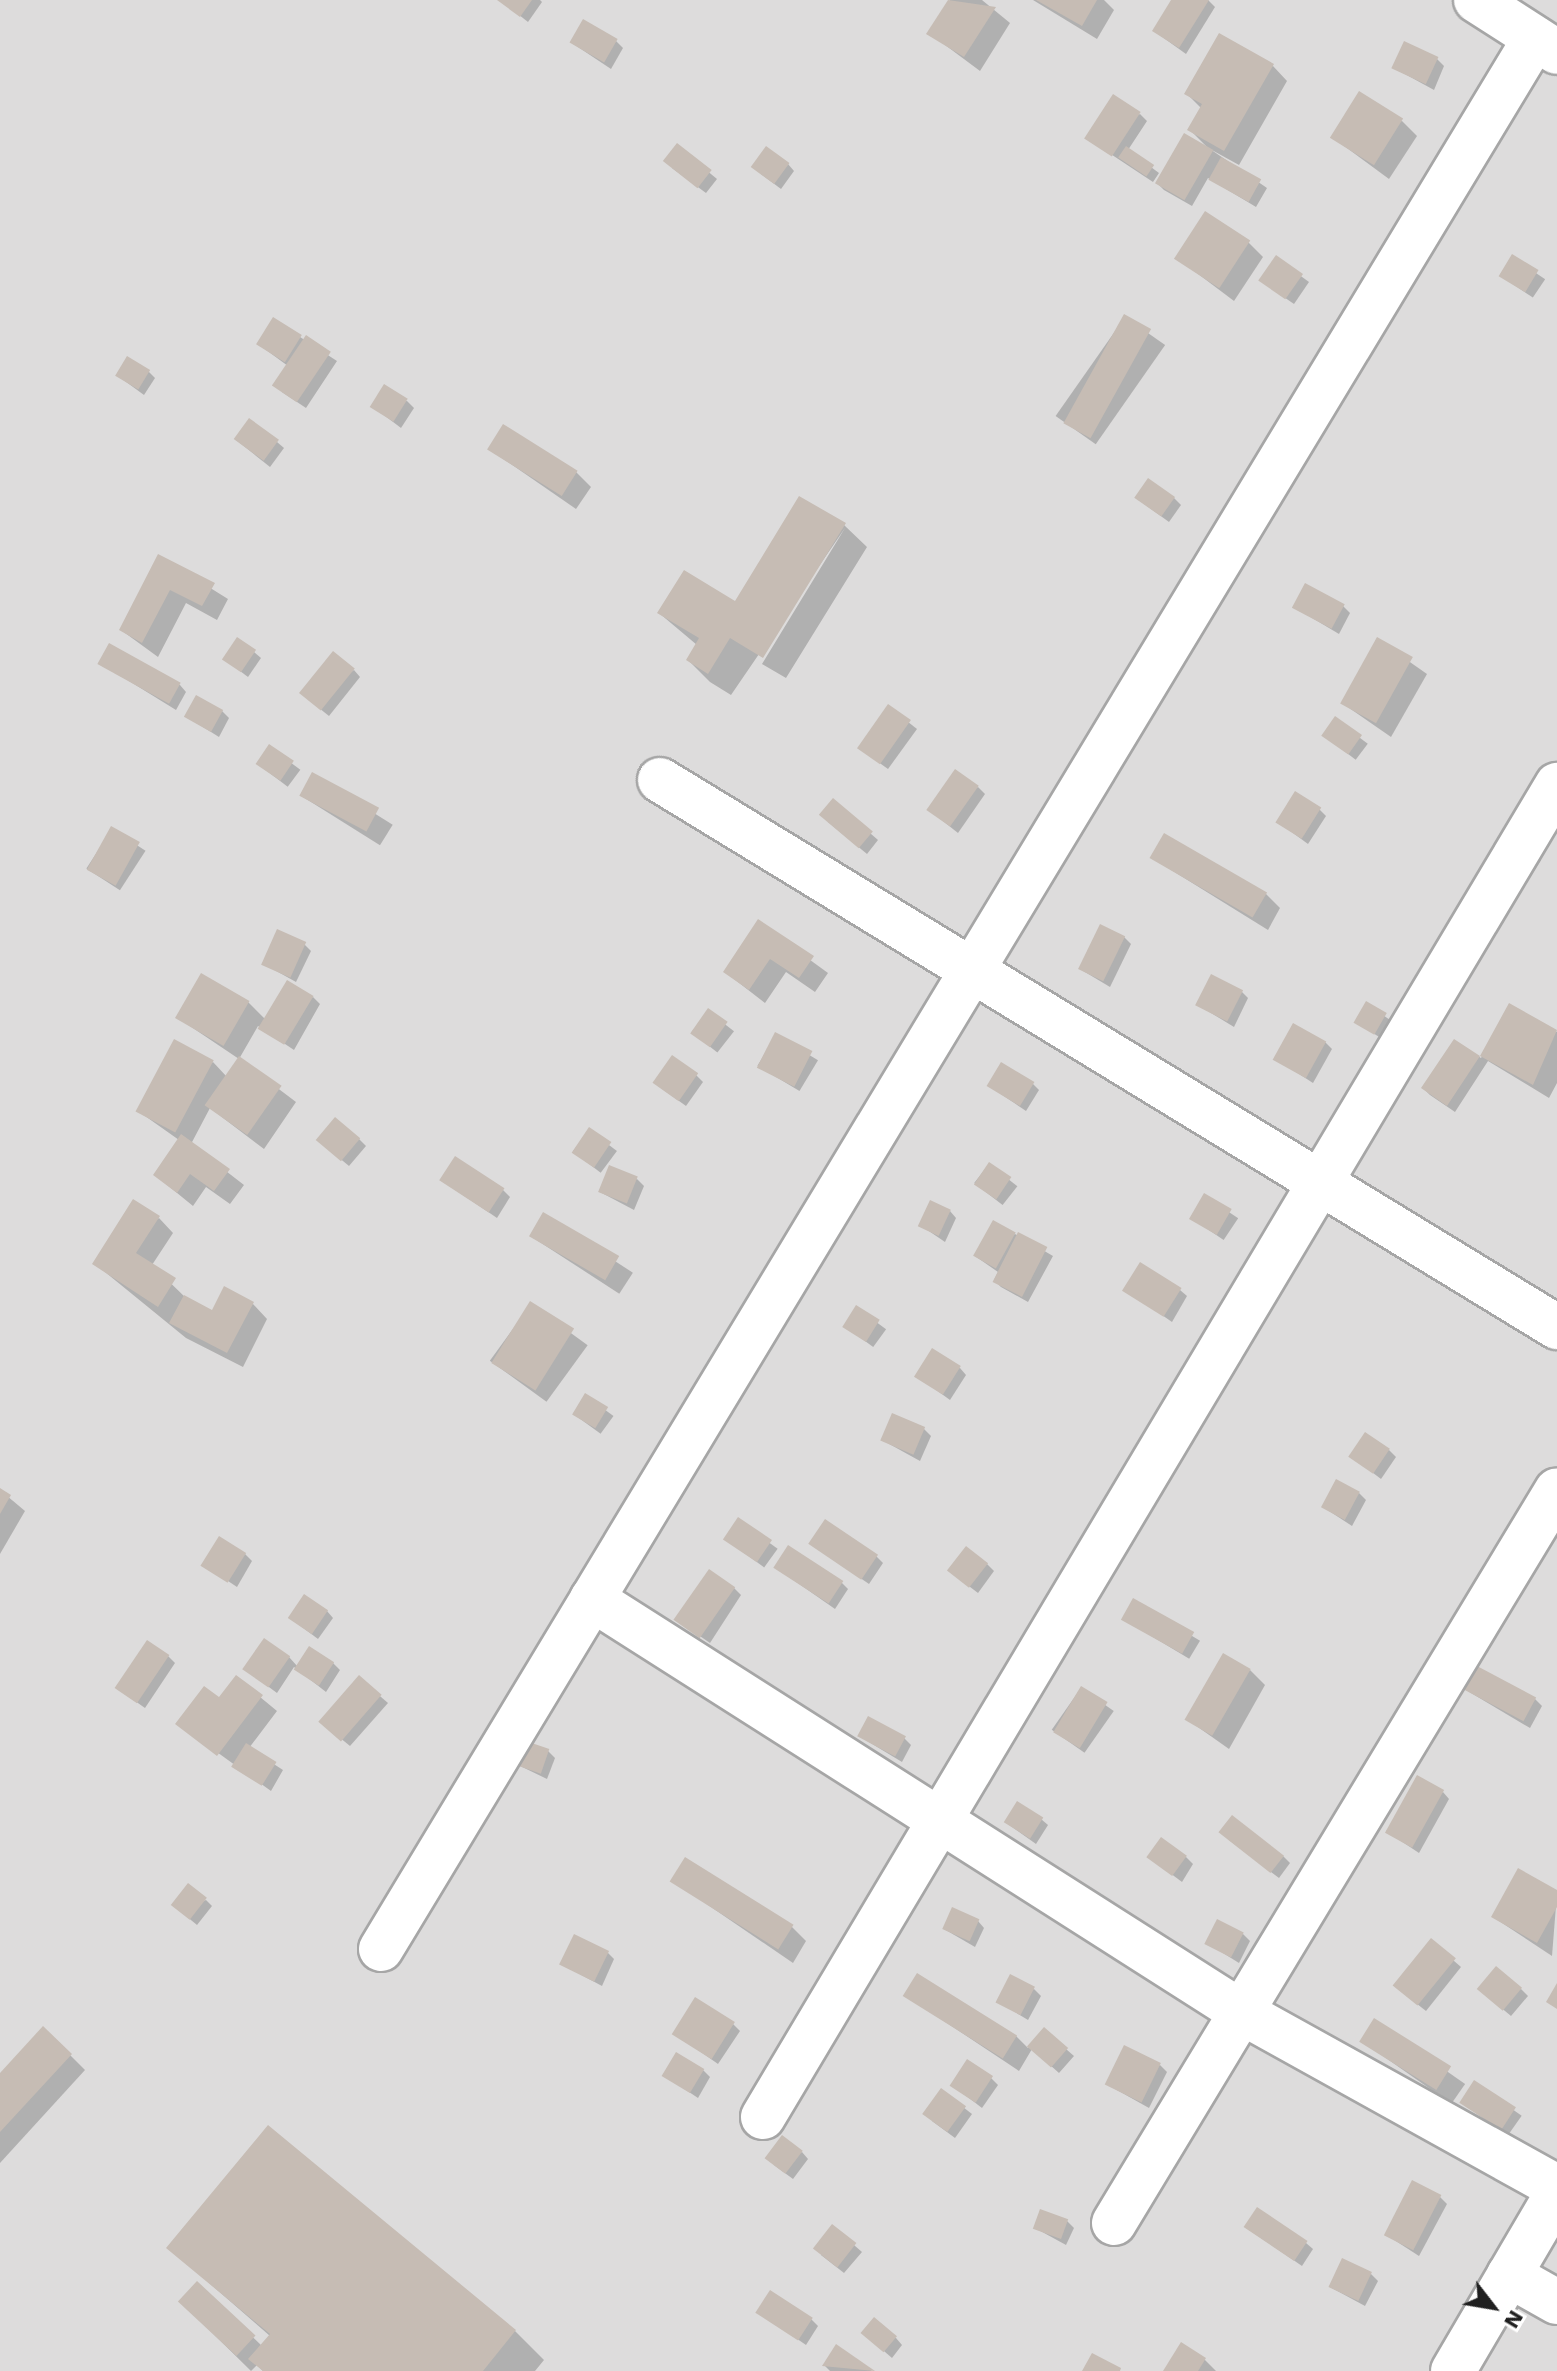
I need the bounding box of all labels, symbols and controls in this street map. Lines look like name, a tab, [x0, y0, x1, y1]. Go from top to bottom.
north arrow	[1453, 2267, 1533, 2347]
text: N	[1499, 2306, 1529, 2333]

